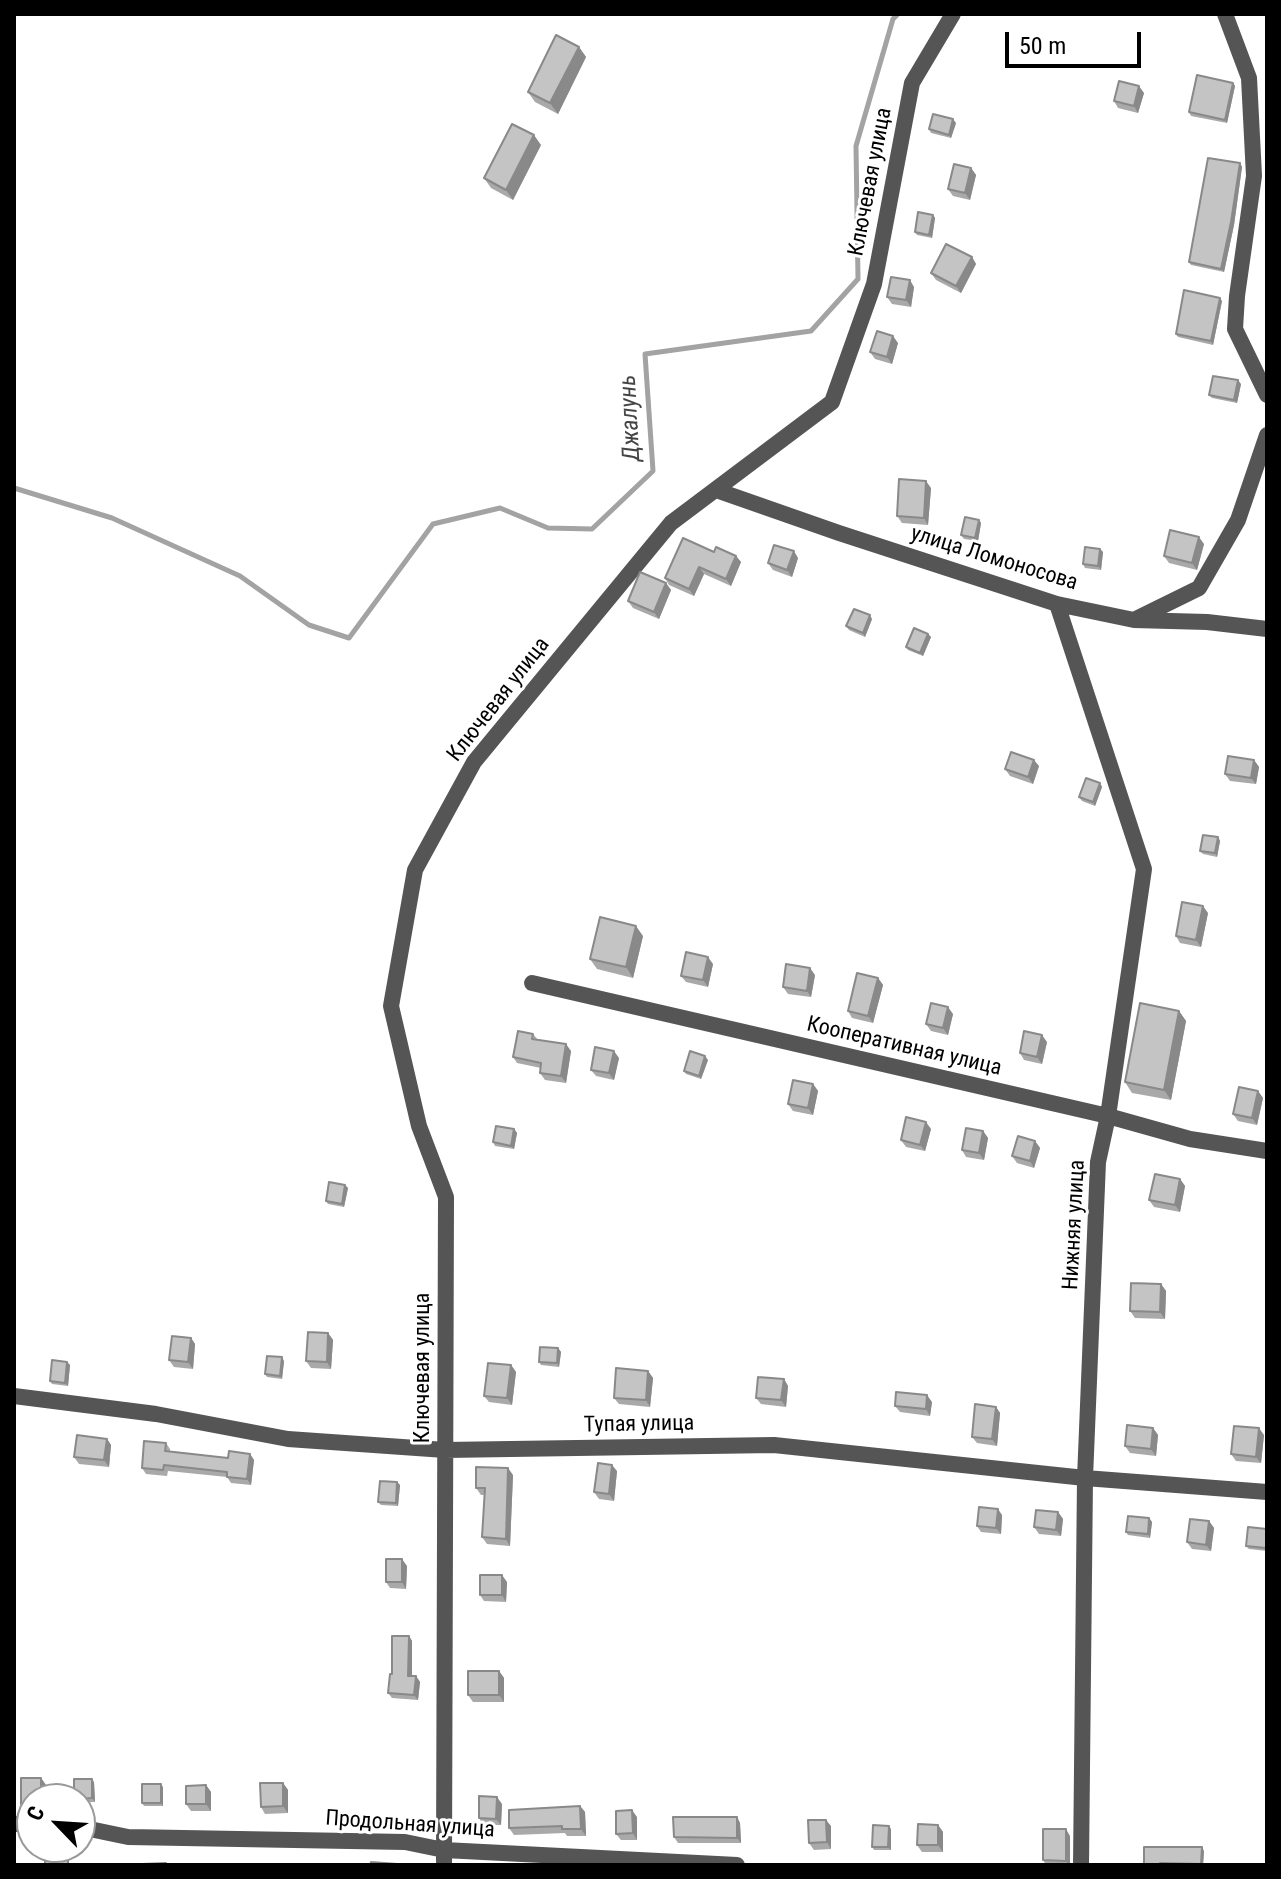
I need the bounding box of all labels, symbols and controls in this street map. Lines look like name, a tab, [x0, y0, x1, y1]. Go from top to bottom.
scale bar	[1009, 16, 1145, 66]
text: 50 m	[1019, 32, 1066, 60]
street label: Ключевая улица	[844, 106, 898, 258]
water label: Джалунь	[614, 374, 648, 462]
street label: улица Ломоносова	[907, 521, 1081, 597]
street label: Ключевая улица	[442, 633, 556, 767]
street label: Кооперативная улица	[804, 1012, 1004, 1082]
street label: Нижняя улица	[1058, 1159, 1092, 1291]
street label: Ключевая улица	[410, 1293, 436, 1443]
street label: Тупая улица	[584, 1411, 694, 1439]
north arrow	[16, 1783, 96, 1863]
text: С	[22, 1803, 50, 1824]
street label: Продольная улица	[324, 1806, 496, 1844]

